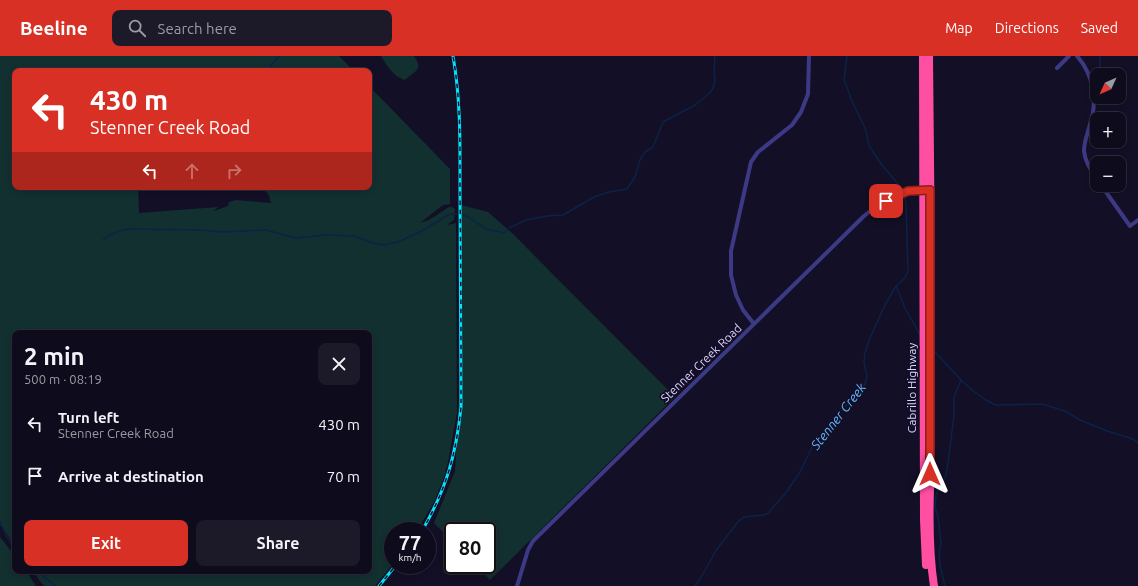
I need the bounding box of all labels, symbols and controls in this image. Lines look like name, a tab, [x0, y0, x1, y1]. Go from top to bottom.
search box	[112, 10, 392, 46]
text: Beeline	[20, 17, 88, 39]
icon: search	[126, 17, 148, 39]
text: Search here	[158, 20, 237, 37]
text: Map	[945, 20, 973, 36]
text: Directions	[995, 20, 1059, 36]
text: Saved	[1081, 20, 1118, 36]
north arrow	[1090, 68, 1126, 104]
map controls	[1090, 68, 1126, 192]
icon: left	[24, 84, 76, 136]
text: 430 m	[90, 84, 168, 115]
button: +	[1090, 112, 1126, 148]
text: Stenner Creek Road	[90, 117, 250, 137]
button: −	[1090, 156, 1126, 192]
icon: left	[139, 160, 161, 182]
icon: ahead	[181, 160, 203, 182]
icon: right	[223, 160, 245, 182]
pin	[869, 184, 903, 218]
icon: arrive	[875, 190, 897, 212]
street label: Stenner Creek Road	[658, 321, 744, 405]
text: 2 min	[24, 343, 85, 370]
button: close	[318, 343, 360, 385]
street label: Cabrillo Highway	[905, 343, 918, 433]
text: 500 m · 08:19	[24, 372, 102, 386]
water label: Stenner Creek	[807, 380, 868, 453]
text: Turn left	[58, 409, 119, 426]
icon: left	[24, 413, 46, 435]
text: 430 m	[318, 416, 360, 433]
text: Stenner Creek Road	[58, 426, 174, 440]
position arrow	[909, 453, 951, 495]
icon: arrive	[24, 465, 46, 487]
text: Arrive at destination	[58, 468, 204, 485]
text: 70 m	[327, 468, 360, 485]
button: Exit	[24, 520, 188, 566]
button: Share	[196, 520, 360, 566]
speed limit sign: 80	[444, 522, 496, 574]
text: 77	[399, 531, 421, 554]
text: km/h	[398, 552, 422, 563]

